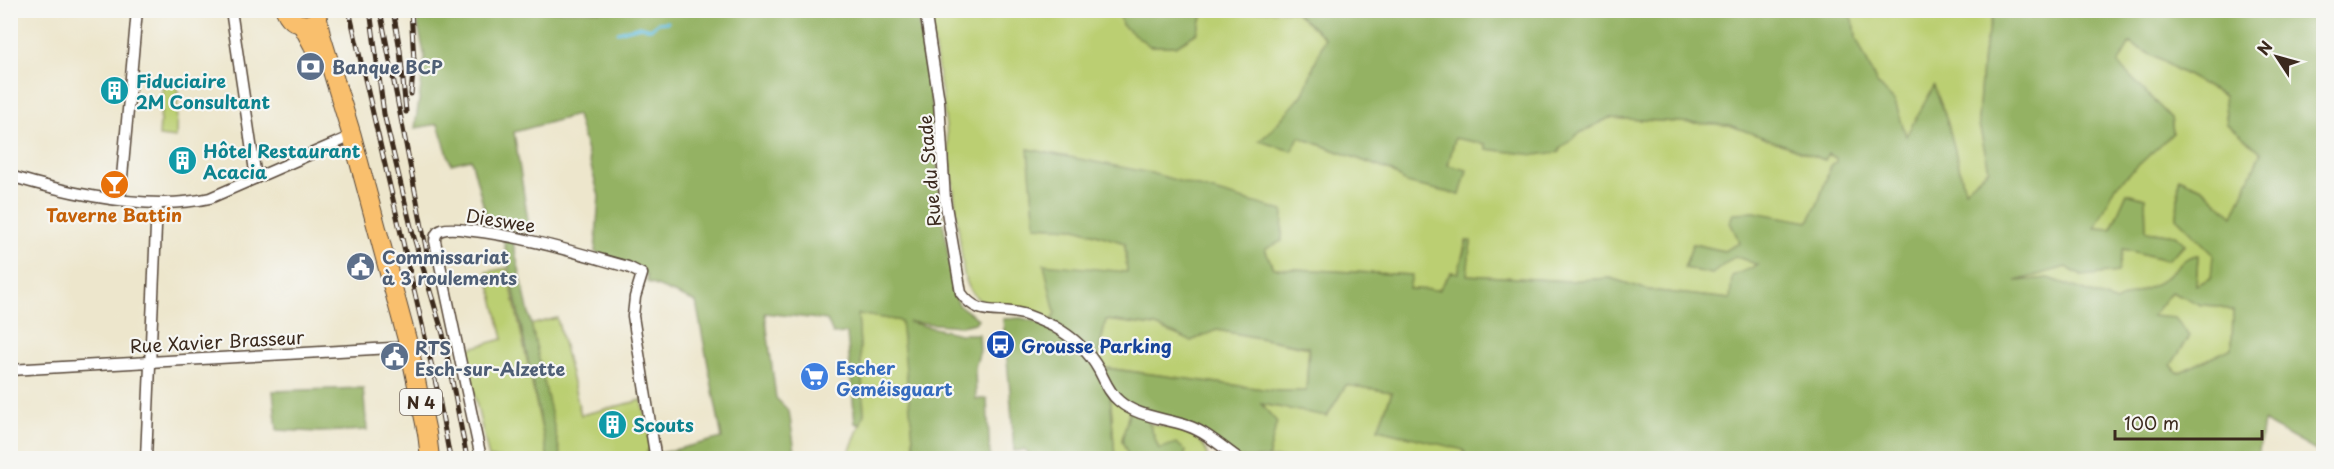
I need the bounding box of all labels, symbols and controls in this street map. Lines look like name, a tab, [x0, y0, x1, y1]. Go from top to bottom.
north arrow	[2247, 27, 2307, 87]
text: N	[2251, 35, 2277, 60]
bank icon: Banque BCP	[295, 50, 327, 82]
place label: Banque BCP	[332, 53, 443, 80]
place label: Fiduciaire 2M Consultant	[136, 67, 271, 115]
building icon: Fiduciaire 2M Consultant	[99, 74, 131, 106]
street label: Rue du Stade	[911, 114, 947, 228]
place label: Hôtel Restaurant Acacia	[203, 137, 361, 185]
building icon: Hôtel Restaurant Acacia	[166, 144, 198, 176]
bar icon: Taverne Battin	[98, 169, 130, 201]
place label: Taverne Battin	[46, 201, 182, 228]
street label: Dieswee	[464, 201, 538, 239]
place label: Commissariat à 3 roulements	[382, 243, 517, 291]
public building icon: Commissariat à 3 roulements	[345, 250, 377, 282]
street label: Rue Xavier Brasseur	[129, 323, 306, 359]
bus stop icon: Grousse Parking	[984, 329, 1016, 361]
place label: Grousse Parking	[1021, 332, 1172, 359]
place label: RTS Esch-sur-Alzette	[415, 334, 565, 382]
public building icon: RTS Esch-sur-Alzette	[378, 341, 410, 373]
place label: Escher Geméisguart	[836, 354, 953, 402]
supermarket icon: Escher Geméisguart	[799, 361, 831, 393]
road number: N 4	[400, 389, 442, 415]
scale bar	[2115, 403, 2262, 441]
building icon: Scouts	[596, 408, 628, 440]
text: 100 m	[2124, 409, 2179, 436]
place label: Scouts	[633, 411, 694, 438]

